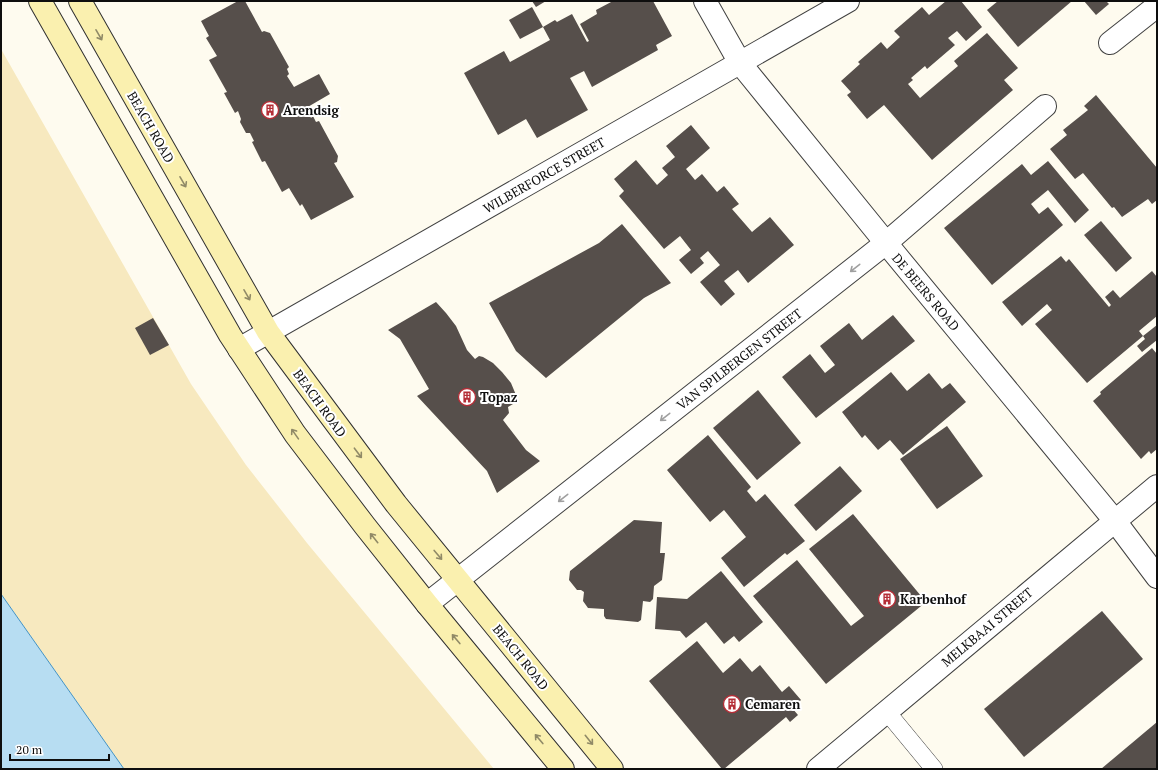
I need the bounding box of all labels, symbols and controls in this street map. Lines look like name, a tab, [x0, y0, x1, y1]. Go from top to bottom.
one-way arrow	[95, 29, 103, 41]
street label: BEACH ROAD	[123, 88, 179, 166]
building icon: Arendsig	[260, 100, 280, 120]
place label: Arendsig	[283, 101, 339, 119]
street label: WILBERFORCE STREET	[480, 133, 608, 217]
one-way arrow	[180, 176, 187, 188]
street label: DE BEERS ROAD	[888, 249, 964, 335]
one-way arrow	[850, 263, 861, 272]
one-way arrow	[244, 289, 252, 301]
street label: VAN SPILBERGEN STREET	[673, 304, 805, 414]
street label: BEACH ROAD	[289, 366, 351, 440]
building icon: Topaz	[457, 387, 477, 407]
place label: Topaz	[480, 388, 518, 406]
one-way arrow	[659, 413, 670, 422]
one-way arrow	[291, 429, 299, 440]
one-way arrow	[354, 447, 362, 458]
one-way arrow	[557, 493, 568, 502]
one-way arrow	[370, 532, 378, 543]
one-way arrow	[434, 550, 443, 560]
street label: MELKBAAI STREET	[937, 583, 1037, 671]
building icon: Karbenhof	[877, 589, 897, 609]
place label: Karbenhof	[900, 590, 967, 608]
street label: BEACH ROAD	[489, 620, 553, 694]
one-way arrow	[451, 633, 460, 644]
building icon: Cemaren	[722, 694, 742, 714]
place label: Cemaren	[745, 695, 801, 713]
one-way arrow	[534, 734, 543, 744]
one-way arrow	[585, 735, 594, 746]
scale bar	[10, 736, 109, 762]
text: 20 m	[16, 742, 43, 757]

